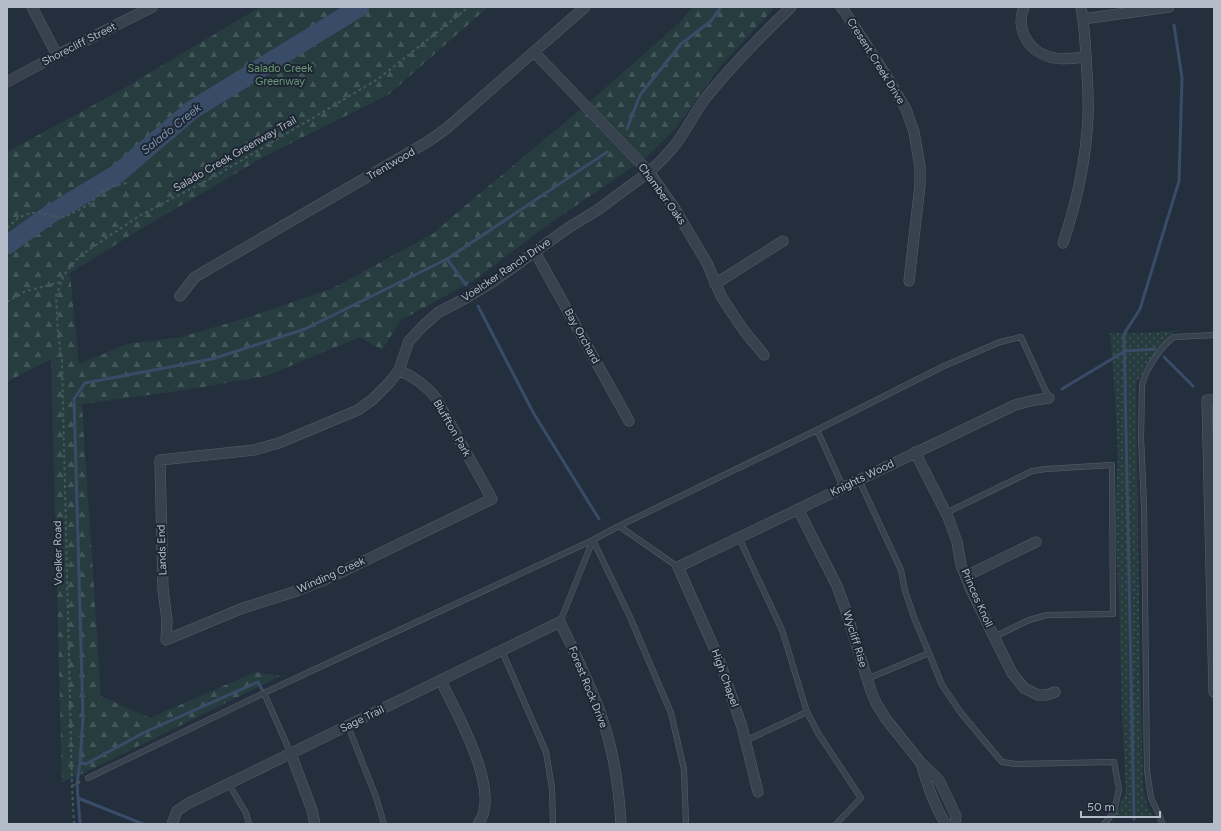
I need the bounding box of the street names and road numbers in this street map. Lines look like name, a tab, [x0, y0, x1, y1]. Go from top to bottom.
street label: Cresent Creek Drive	[844, 16, 908, 106]
street label: Shorecliff Street	[40, 20, 118, 68]
street label: Salado Creek Greenway Trail	[171, 113, 299, 195]
street label: Trentwood	[365, 145, 417, 183]
street label: Chamber Oaks	[635, 161, 689, 227]
street label: Voelcker Ranch Drive	[459, 235, 553, 305]
street label: Bay Orchard	[562, 306, 602, 366]
street label: Bluffton Park	[430, 397, 474, 459]
street label: Knights Wood	[828, 457, 896, 499]
street label: Voelker Road	[51, 520, 65, 586]
street label: Lands End	[155, 524, 169, 576]
street label: Winding Creek	[295, 554, 367, 596]
street label: Princes Knoll	[958, 567, 996, 629]
street label: Wycliff Rise	[840, 609, 870, 669]
street label: Forest Rock Drive	[566, 644, 610, 730]
street label: High Chapel	[709, 647, 741, 709]
street label: Sage Trail	[338, 703, 386, 735]

